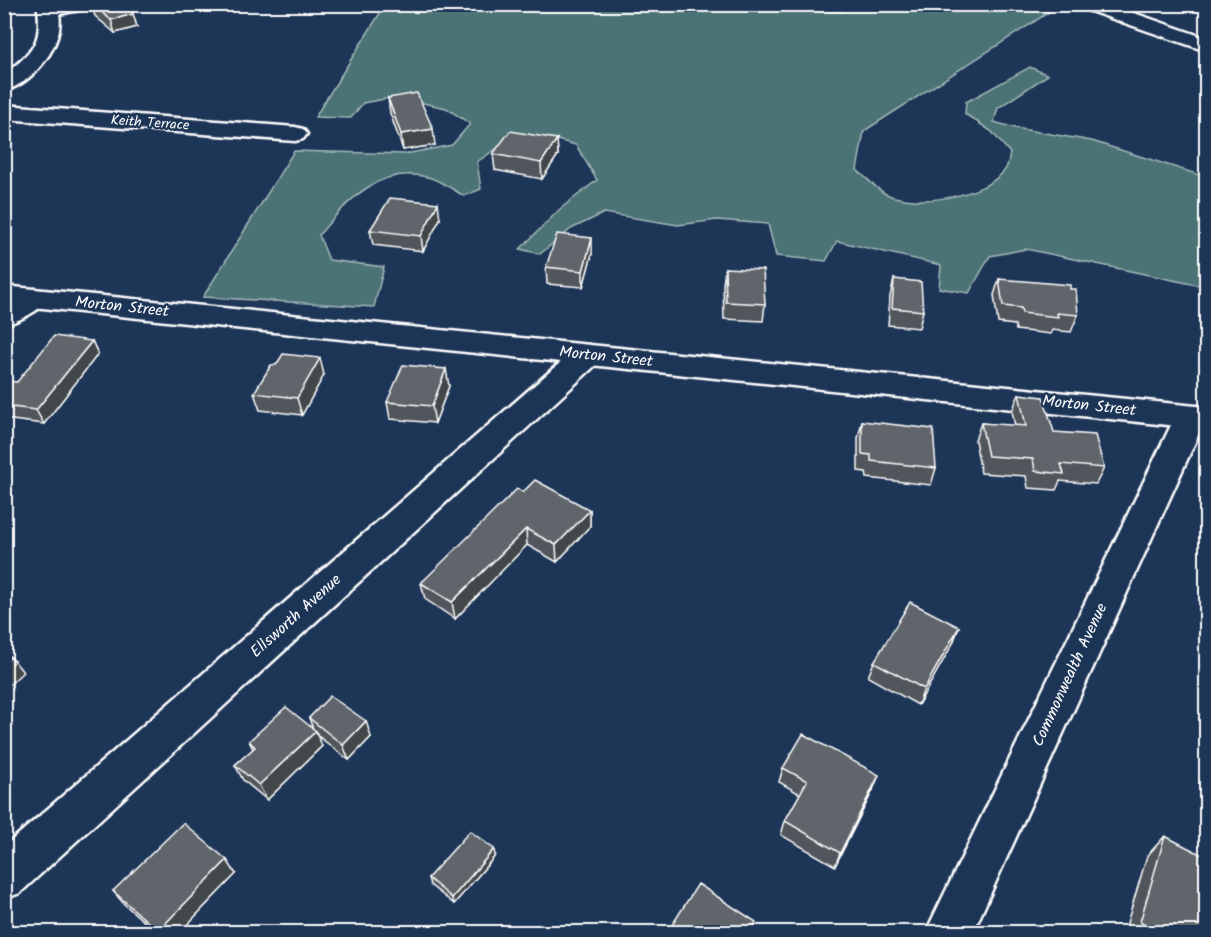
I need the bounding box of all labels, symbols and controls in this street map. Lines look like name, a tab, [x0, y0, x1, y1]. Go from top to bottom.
street label: Keith Terrace	[110, 109, 191, 137]
street label: Morton Street	[74, 290, 171, 324]
street label: Morton Street	[558, 340, 655, 374]
street label: Morton Street	[1041, 389, 1138, 423]
street label: Ellsworth Avenue	[245, 568, 347, 664]
street label: Commonwealth Avenue	[1026, 599, 1114, 751]

